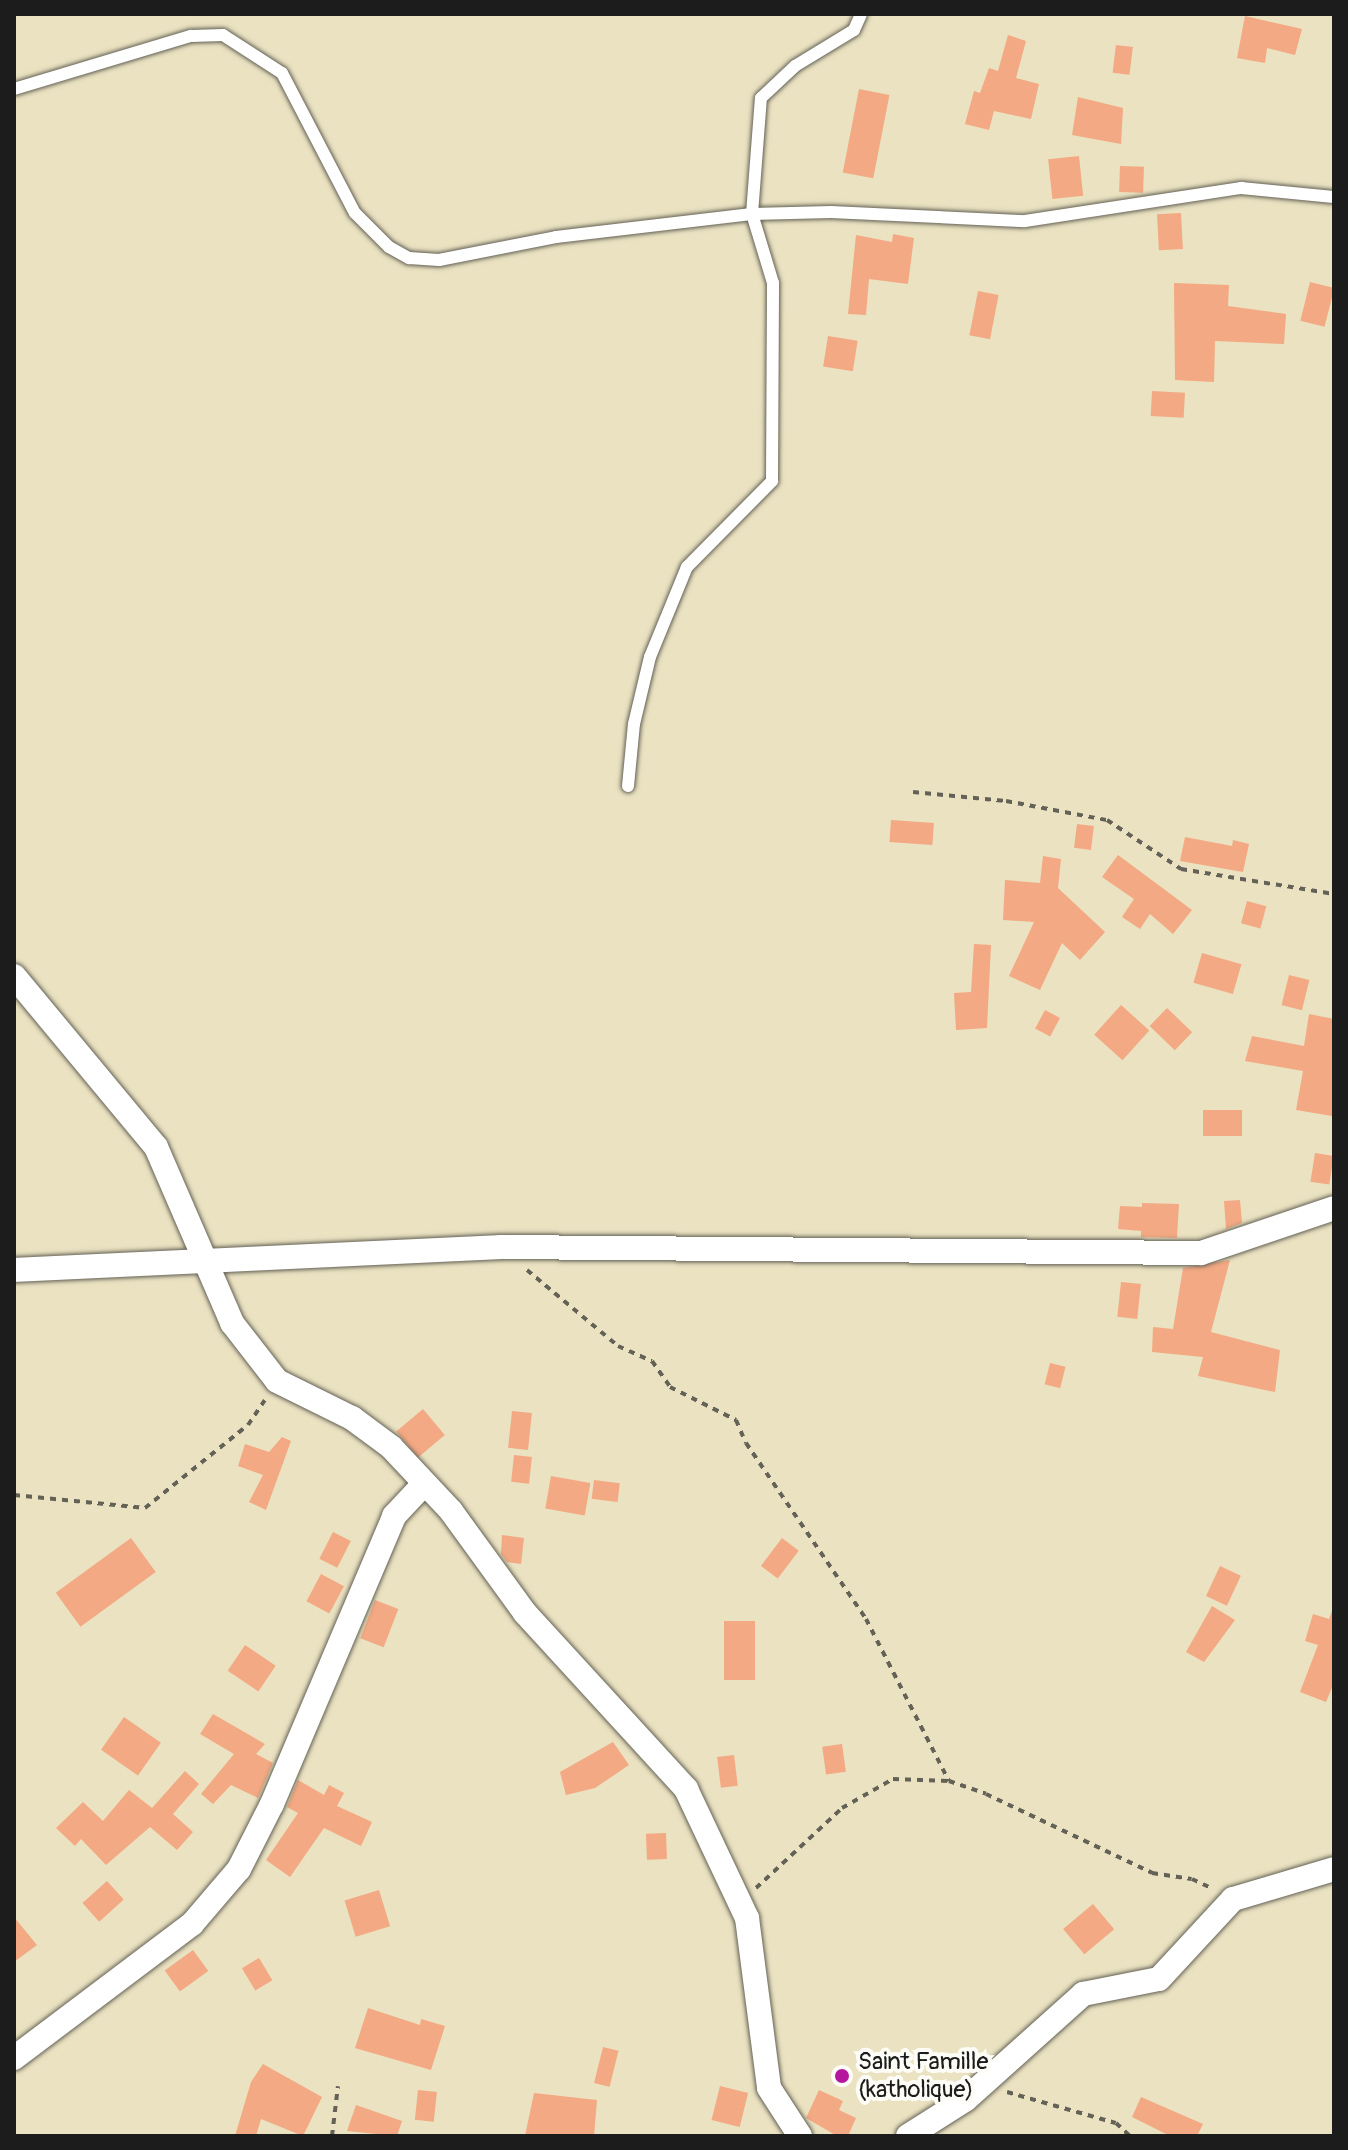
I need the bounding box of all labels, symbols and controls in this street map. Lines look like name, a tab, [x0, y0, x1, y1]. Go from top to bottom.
place label: Saint Famille (katholique)	[858, 2048, 988, 2104]
marker: Saint Famille (katholique)	[833, 2067, 851, 2085]

